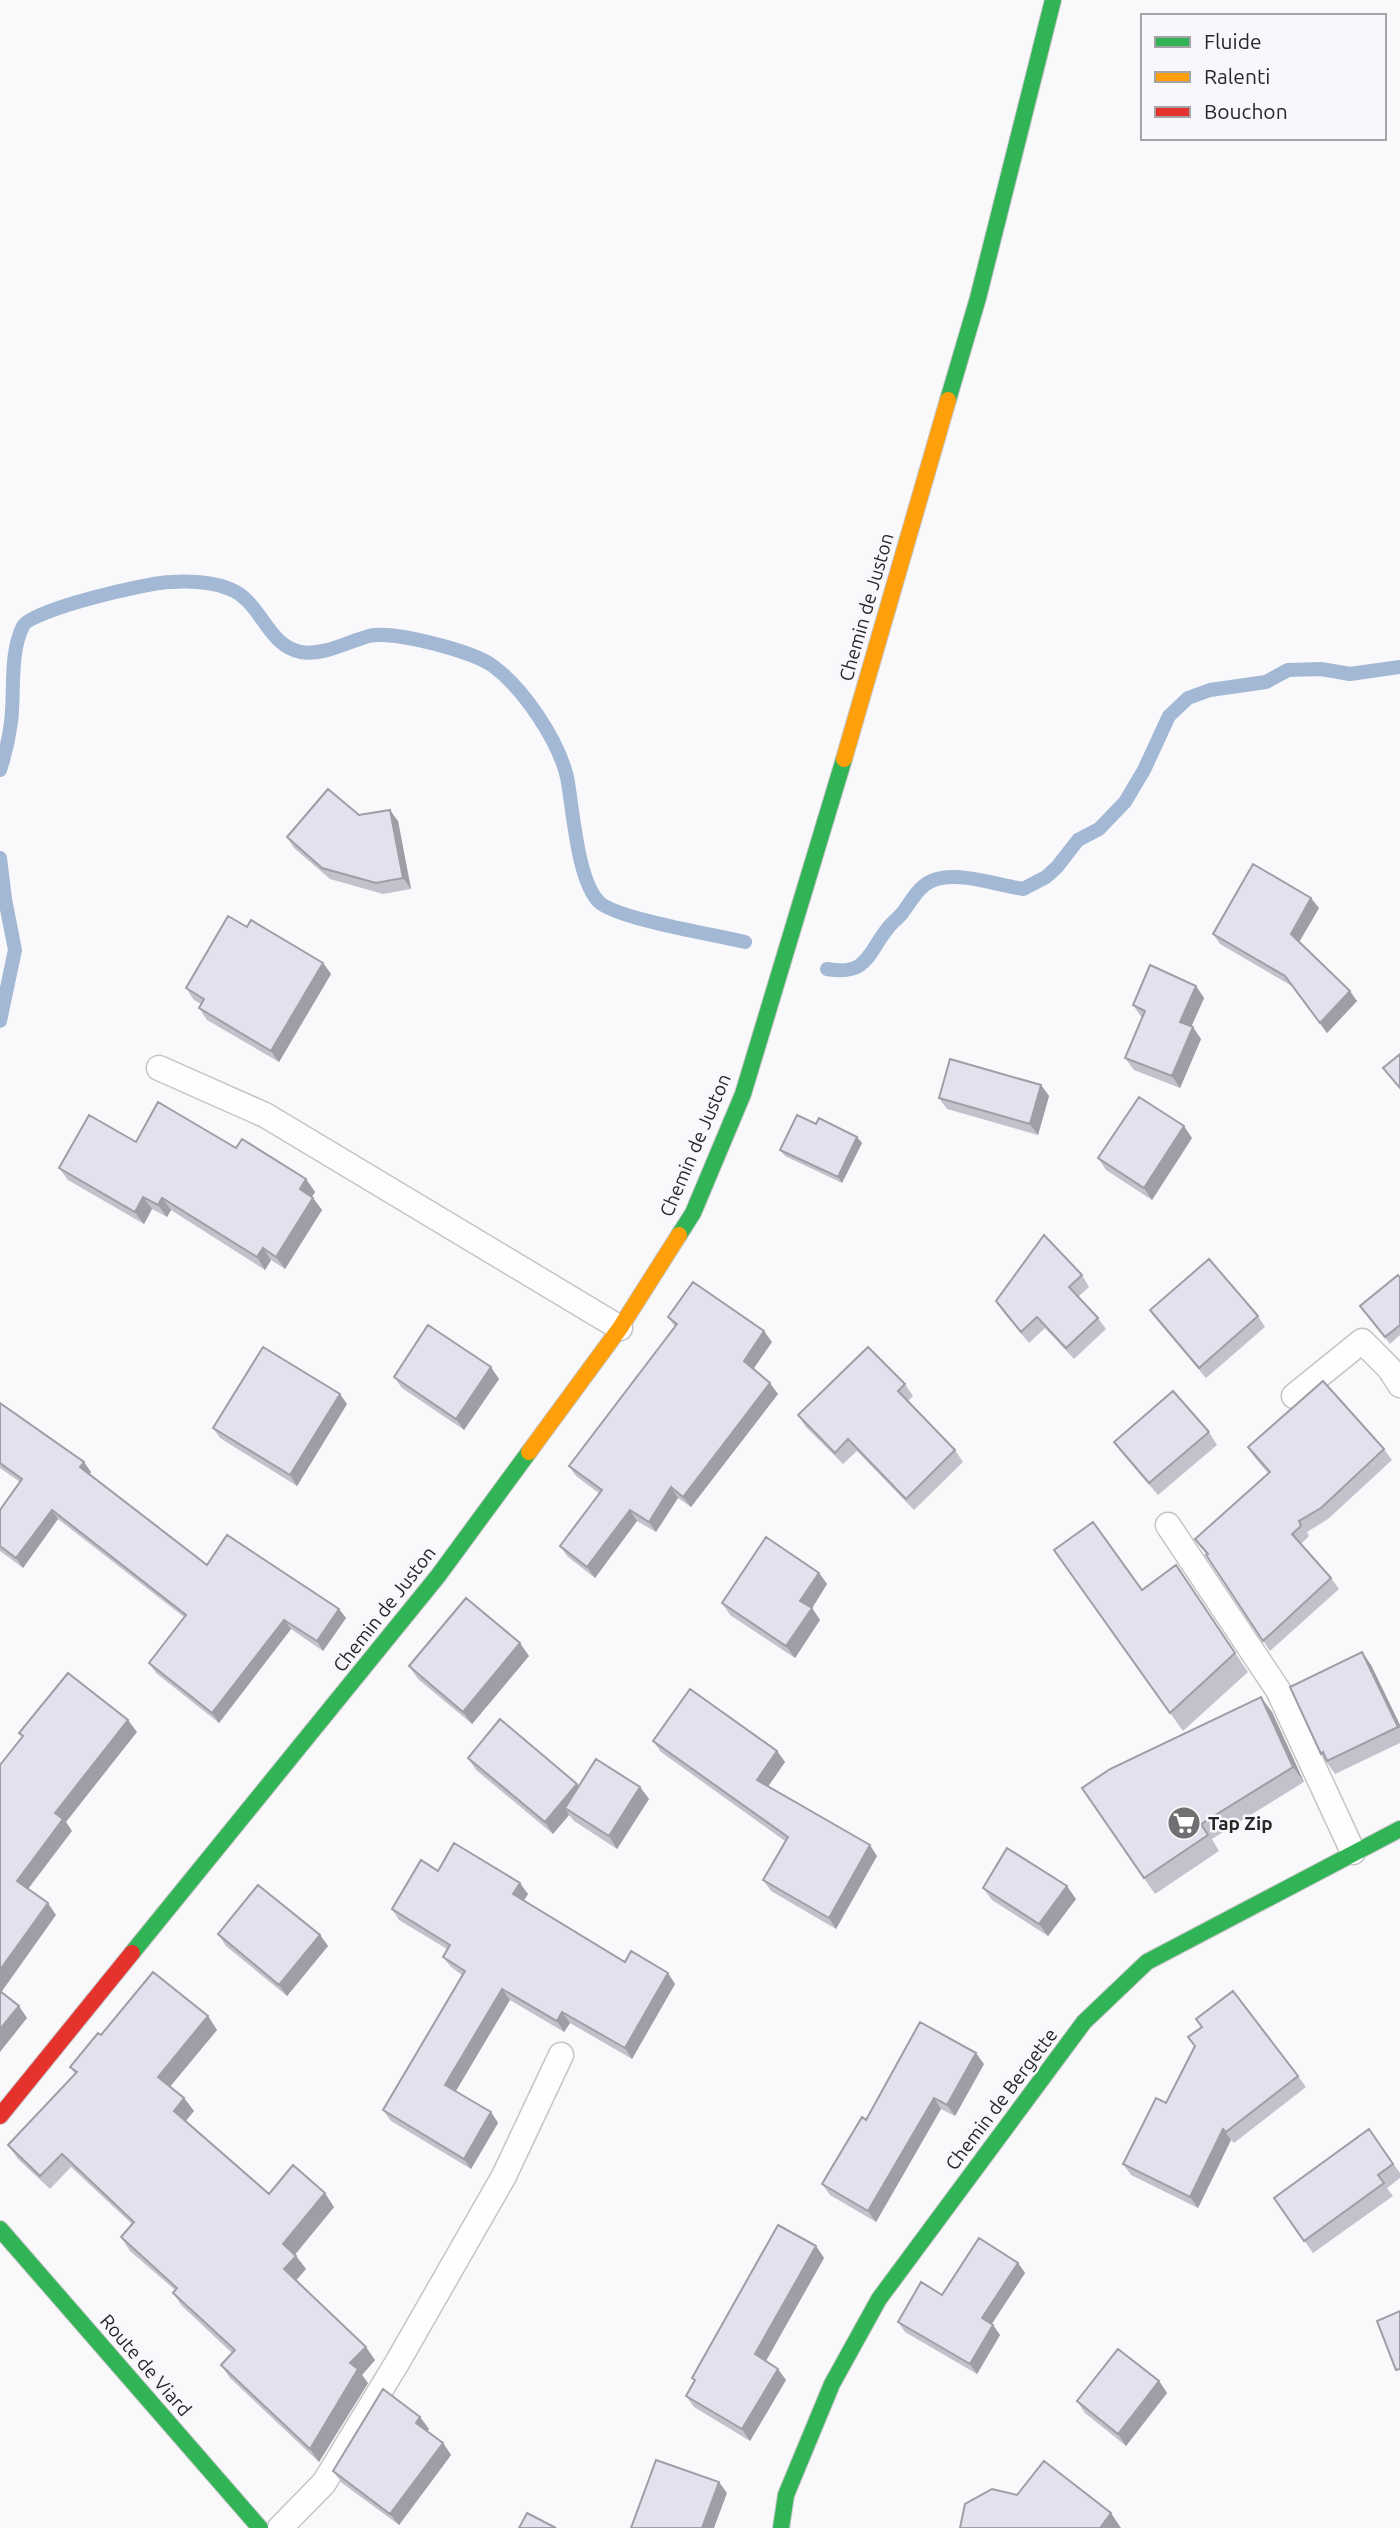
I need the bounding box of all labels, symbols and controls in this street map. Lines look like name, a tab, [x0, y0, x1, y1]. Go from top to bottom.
legend	[1141, 14, 1386, 140]
text: Fluide	[1204, 29, 1262, 53]
text: Ralenti	[1204, 64, 1270, 88]
text: Bouchon	[1204, 99, 1288, 123]
street label: Chemin de Juston	[834, 530, 898, 684]
street label: Chemin de Juston	[655, 1070, 735, 1220]
street label: Chemin de Juston	[328, 1542, 440, 1676]
supermarket icon: Tap Zip	[1165, 1804, 1203, 1842]
place label: Tap Zip	[1208, 1812, 1273, 1834]
street label: Chemin de Bergette	[941, 2024, 1061, 2174]
street label: Route de Viard	[96, 2310, 196, 2420]

